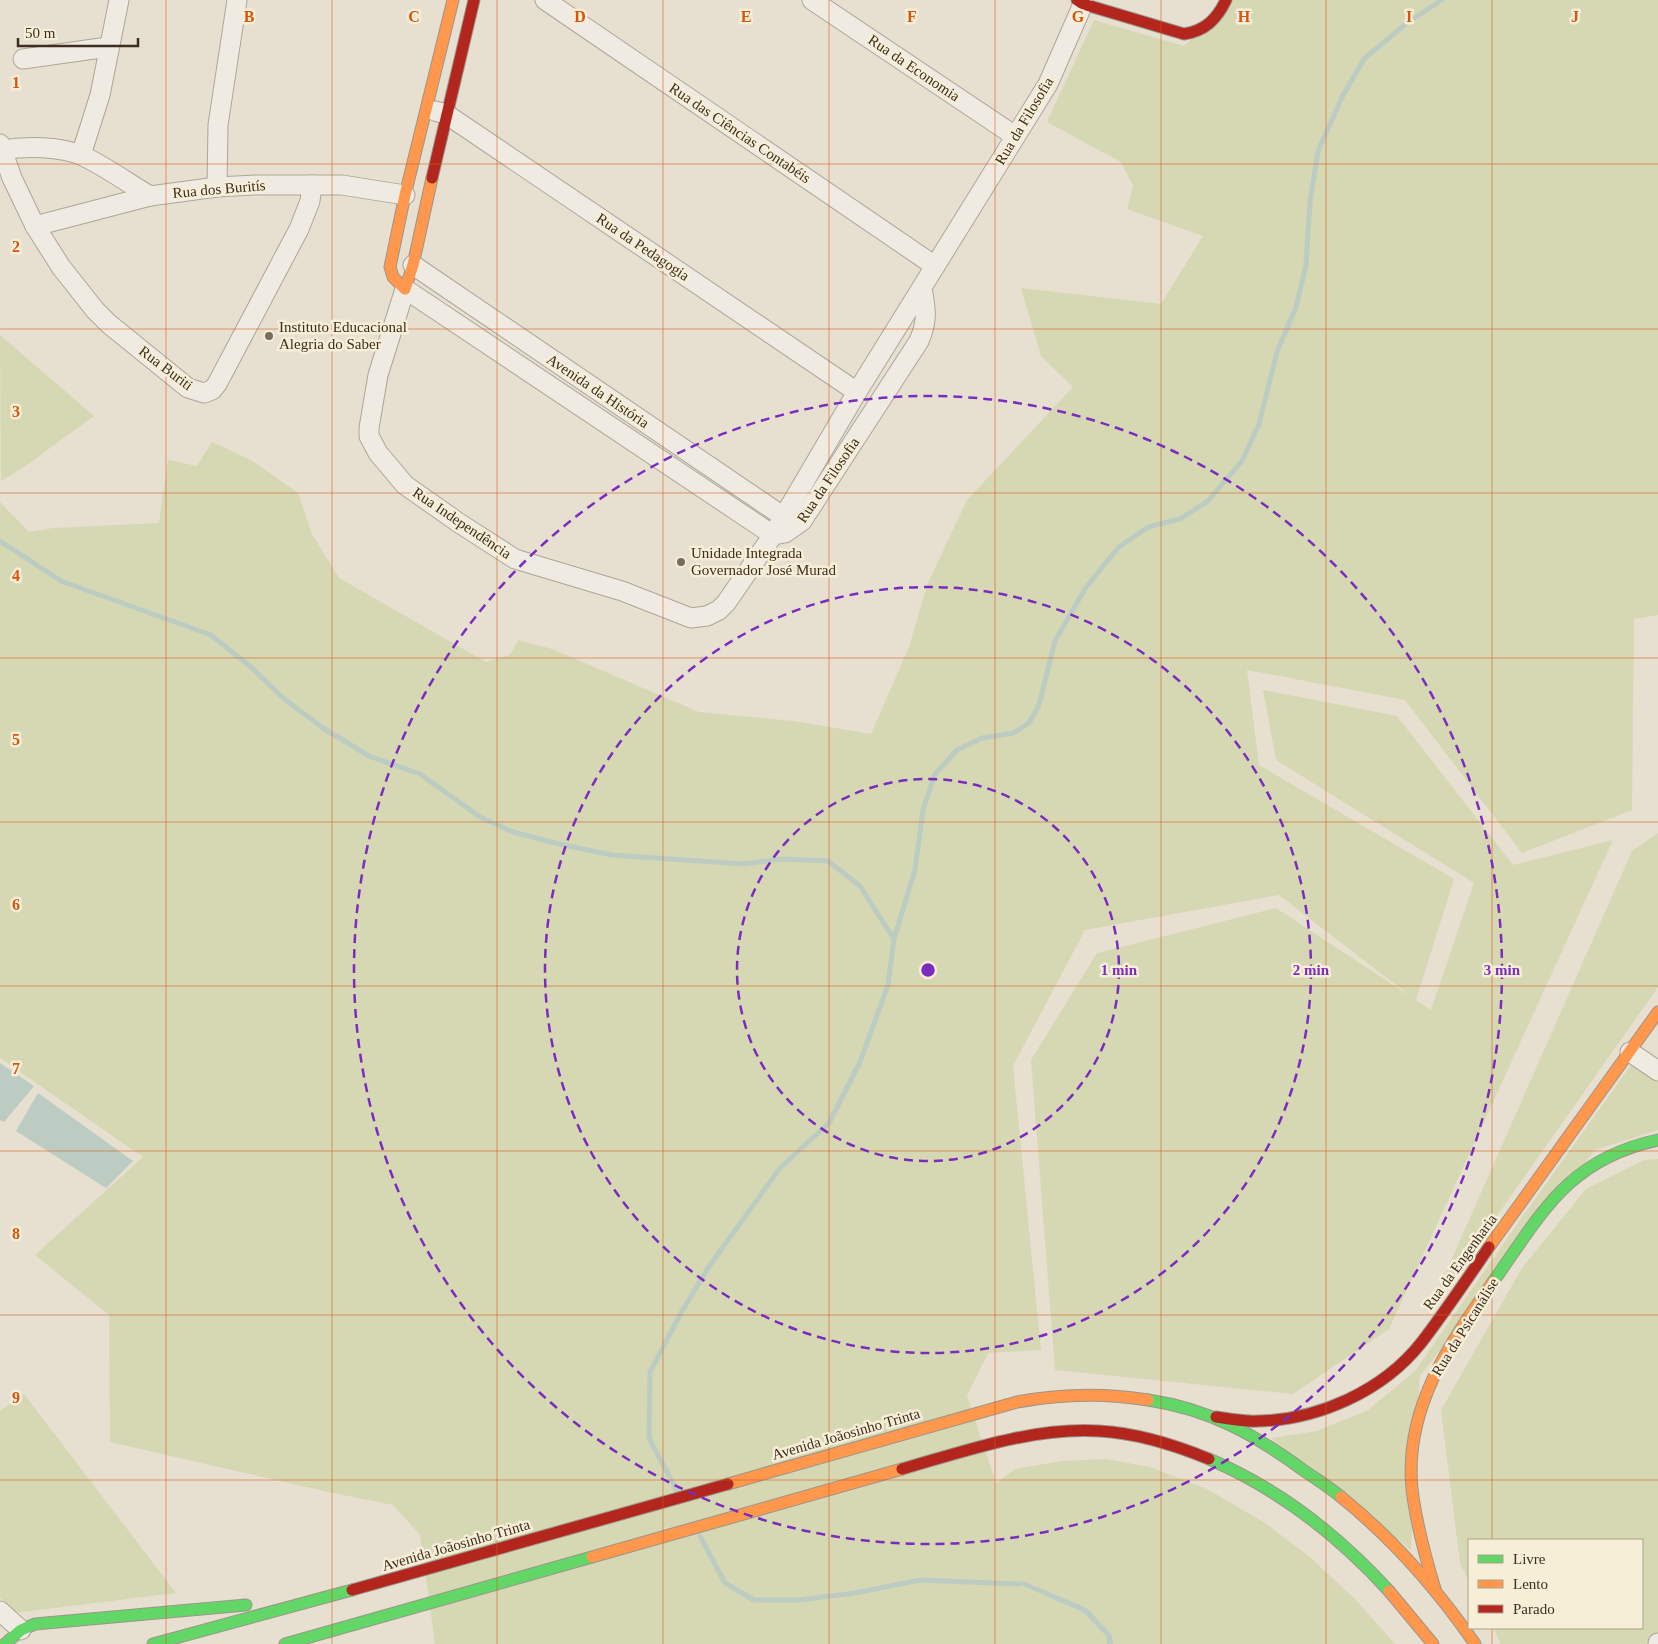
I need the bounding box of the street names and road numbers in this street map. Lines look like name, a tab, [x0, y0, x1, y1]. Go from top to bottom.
street label: Rua da Economia	[865, 32, 963, 105]
street label: Rua da Filosofia	[992, 74, 1057, 168]
street label: Rua das Ciências Contabéis	[666, 80, 814, 186]
street label: Rua dos Buritís	[172, 177, 266, 201]
street label: Rua da Pedagogia	[594, 210, 693, 284]
street label: Rua Buriti	[136, 343, 196, 393]
street label: Avenida da História	[544, 351, 652, 431]
street label: Rua da Filosofia	[794, 434, 863, 526]
street label: Rua Independência	[410, 484, 515, 562]
street label: Rua da Engenharia	[1420, 1211, 1500, 1313]
street label: Rua da Psicanálise	[1428, 1275, 1502, 1379]
street label: Avenida Joãosinho Trinta	[770, 1405, 922, 1463]
street label: Avenida Joãosinho Trinta	[380, 1516, 532, 1574]

